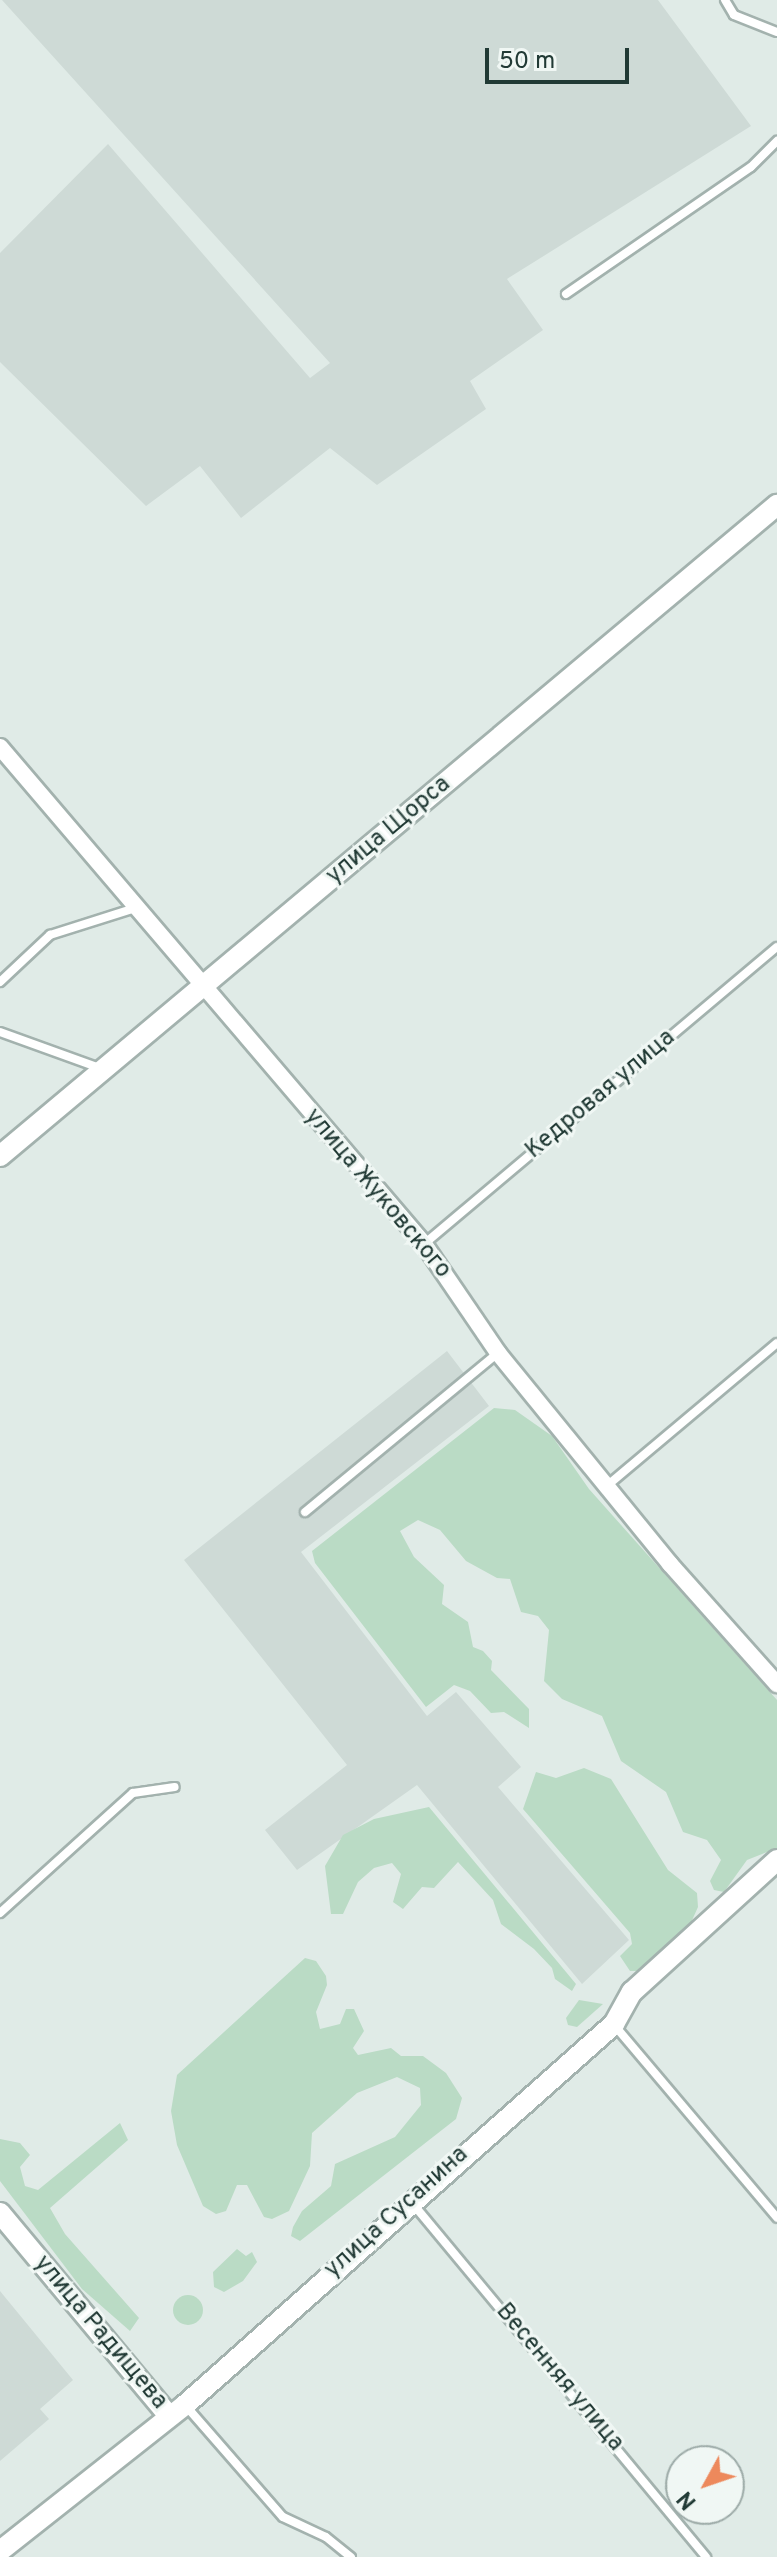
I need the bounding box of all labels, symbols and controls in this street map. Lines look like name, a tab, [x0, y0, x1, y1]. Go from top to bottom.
scale bar	[489, 32, 633, 82]
text: 50 m	[499, 47, 555, 77]
street label: улица Щорса	[321, 771, 457, 891]
street label: Кедровая улица	[520, 1024, 682, 1166]
street label: улица Жуковского	[298, 1103, 456, 1285]
street label: улица Сусанина	[319, 2141, 475, 2285]
street label: улица Радищева	[27, 2250, 173, 2416]
street label: Весенняя улица	[489, 2298, 629, 2458]
north arrow	[665, 2445, 745, 2525]
text: N	[672, 2485, 703, 2514]

